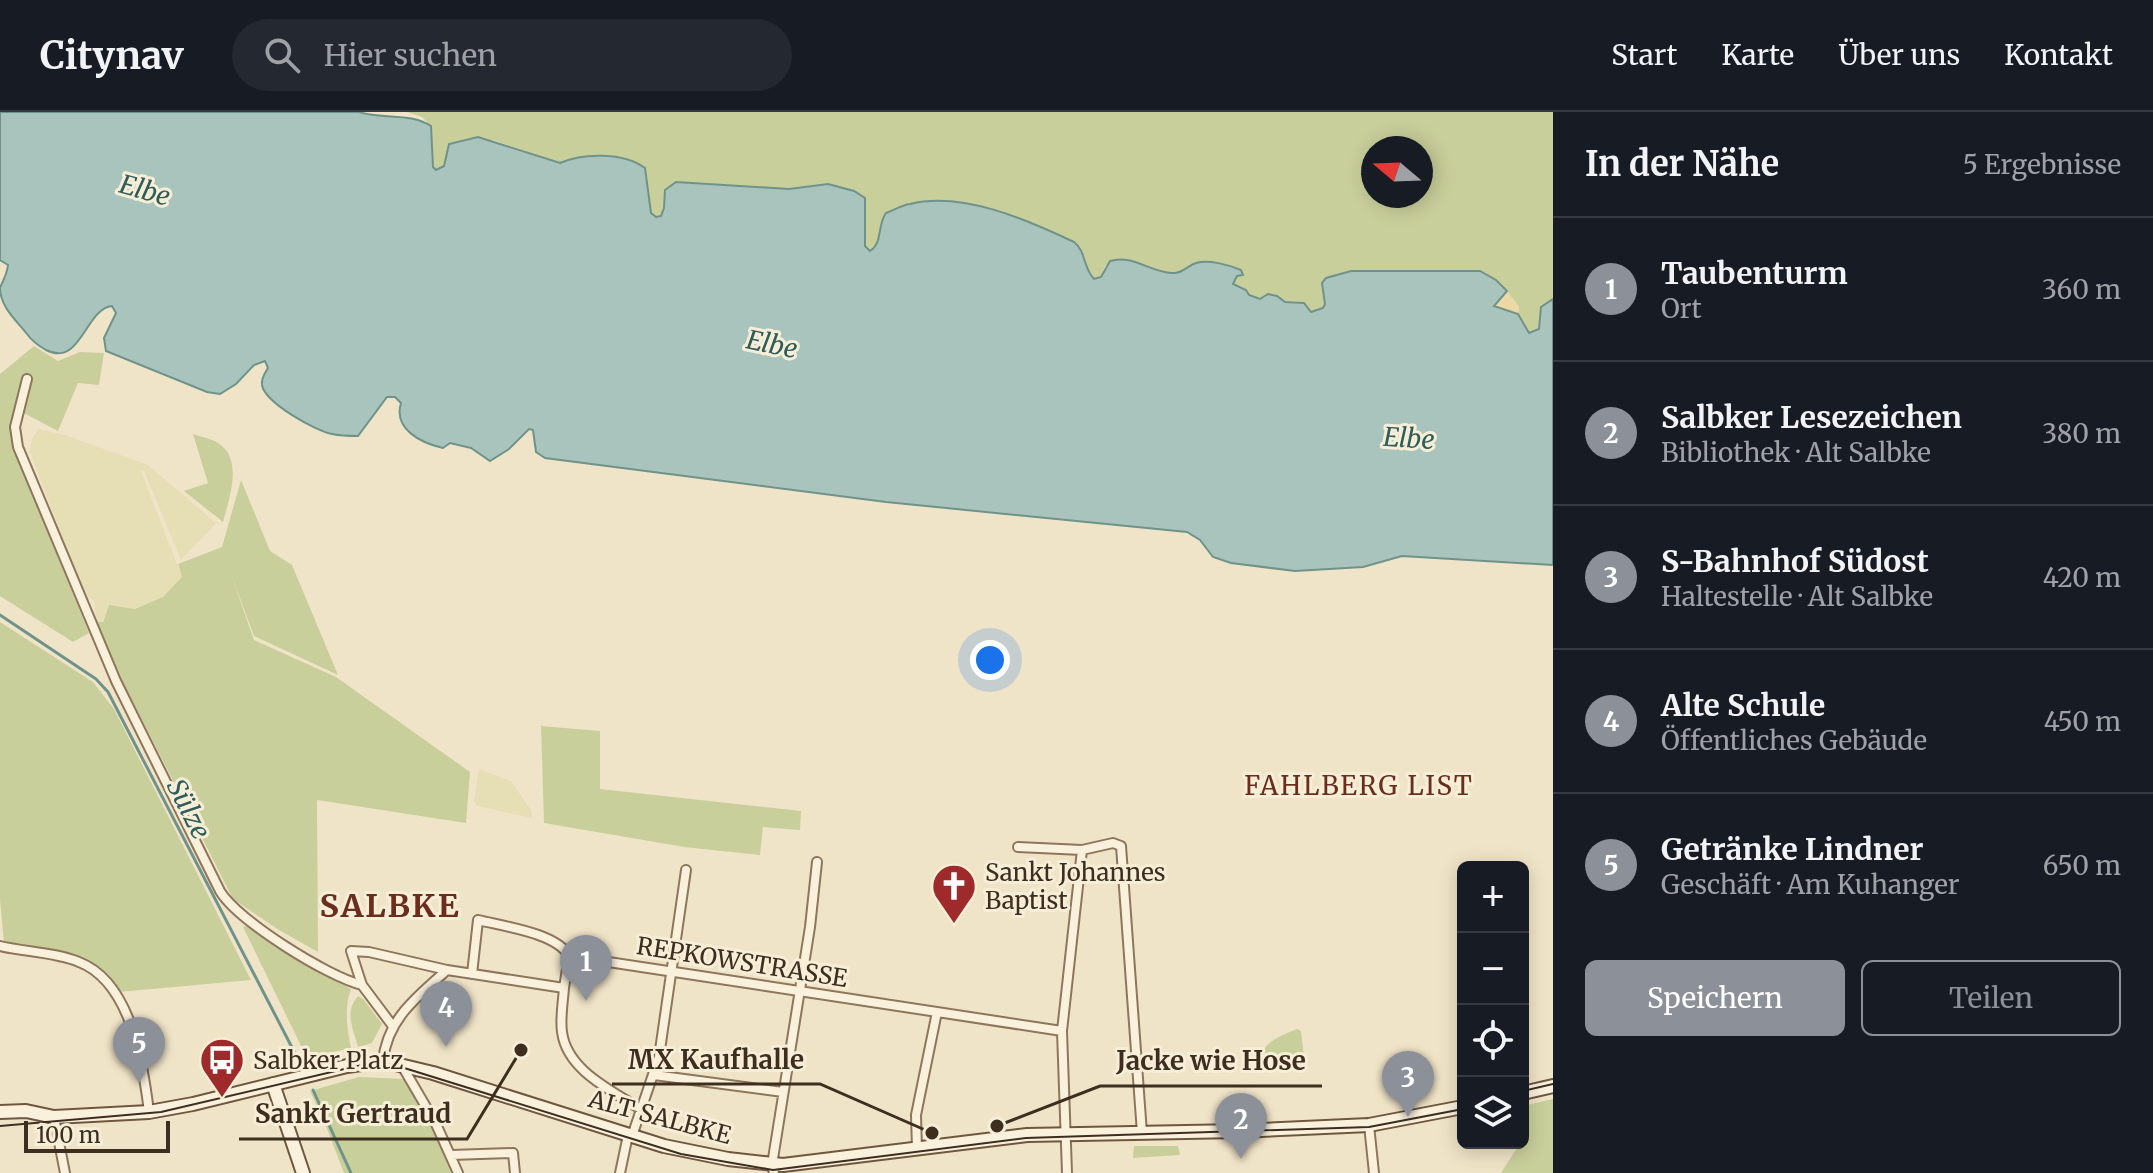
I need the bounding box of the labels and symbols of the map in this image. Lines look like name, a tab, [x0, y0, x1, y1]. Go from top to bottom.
north arrow	[1361, 136, 1433, 208]
water label: Elbe	[116, 167, 174, 213]
water label: Elbe	[743, 323, 801, 365]
water label: Elbe	[1382, 420, 1436, 456]
your location	[970, 640, 1010, 680]
district label: FAHLBERG LIST	[1244, 769, 1474, 802]
water label: Sülze	[160, 773, 218, 845]
place label: Sankt Johannes Baptist	[985, 857, 1166, 916]
church icon: Sankt Johannes Baptist	[930, 862, 978, 925]
district label: SALBKE	[319, 886, 461, 926]
street label: REPKOWSTRASSE	[634, 930, 850, 994]
pin: 1	[560, 935, 612, 1001]
pin: 4	[420, 981, 472, 1047]
pin: 5	[113, 1017, 165, 1083]
callout: MX Kaufhalle	[612, 1034, 820, 1084]
bus stop icon: Salbker Platz	[198, 1036, 246, 1099]
callout: Jacke wie Hose	[1100, 1036, 1322, 1086]
text: MX Kaufhalle	[628, 1043, 804, 1076]
text: Jacke wie Hose	[1115, 1044, 1306, 1077]
place label: Salbker Platz	[253, 1045, 403, 1076]
pin: 3	[1382, 1051, 1434, 1117]
street label: ALT SALBKE	[584, 1083, 735, 1151]
callout: Sankt Gertraud	[239, 1089, 467, 1139]
pin: 2	[1215, 1093, 1267, 1159]
text: Sankt Gertraud	[255, 1097, 451, 1130]
scale bar	[24, 1117, 170, 1153]

